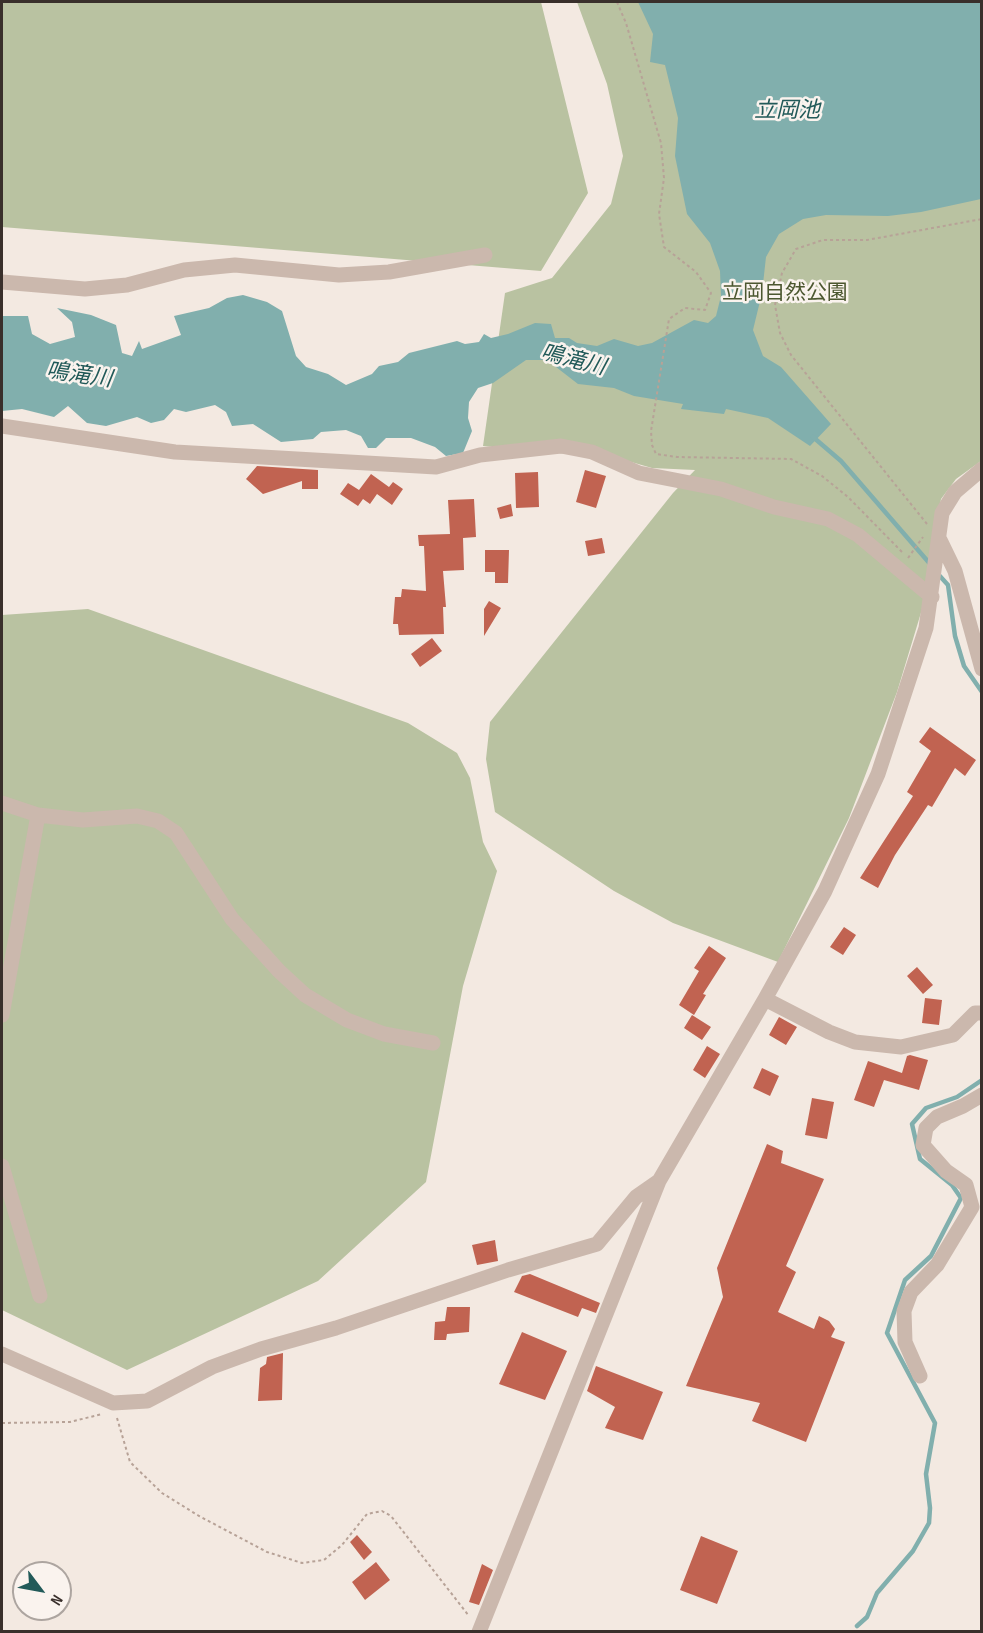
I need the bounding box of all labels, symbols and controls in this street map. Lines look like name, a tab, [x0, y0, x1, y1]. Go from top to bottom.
water label: 立岡池	[754, 98, 820, 124]
park label: 立岡自然公園	[722, 281, 848, 307]
water label: 鳴滝川	[538, 340, 608, 382]
water label: 鳴滝川	[44, 358, 114, 394]
north arrow	[12, 1561, 72, 1621]
text: N	[46, 1591, 66, 1608]

